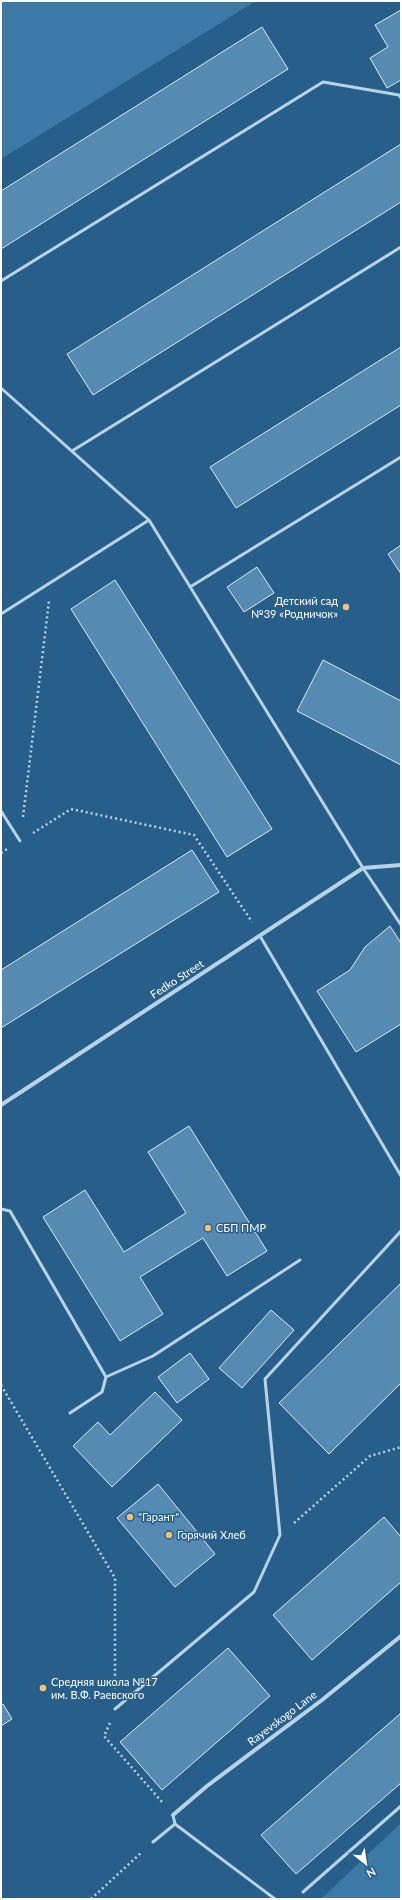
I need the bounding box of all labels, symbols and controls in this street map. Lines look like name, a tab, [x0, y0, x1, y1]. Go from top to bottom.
place label: Детский сад №39 «Родничок»	[251, 594, 338, 620]
marker: Детский сад №39 «Родничок»	[341, 602, 351, 612]
street label: Fedko Street	[148, 956, 206, 1001]
place label: СБП ПМР	[216, 1221, 266, 1234]
marker: СБП ПМР	[203, 1223, 213, 1233]
place label: "Гарант"	[138, 1510, 179, 1523]
marker: "Гарант"	[125, 1512, 135, 1522]
place label: Горячий Хлеб	[177, 1528, 246, 1541]
marker: Горячий Хлеб	[164, 1530, 174, 1540]
place label: Средняя школа №17 им. В.Ф. Раевского	[51, 1675, 158, 1701]
marker: Средняя школа №17 им. В.Ф. Раевского	[38, 1683, 48, 1693]
street label: Rayevskogo Lane	[245, 1687, 319, 1748]
north arrow	[346, 1844, 386, 1884]
text: N	[364, 1865, 378, 1881]

